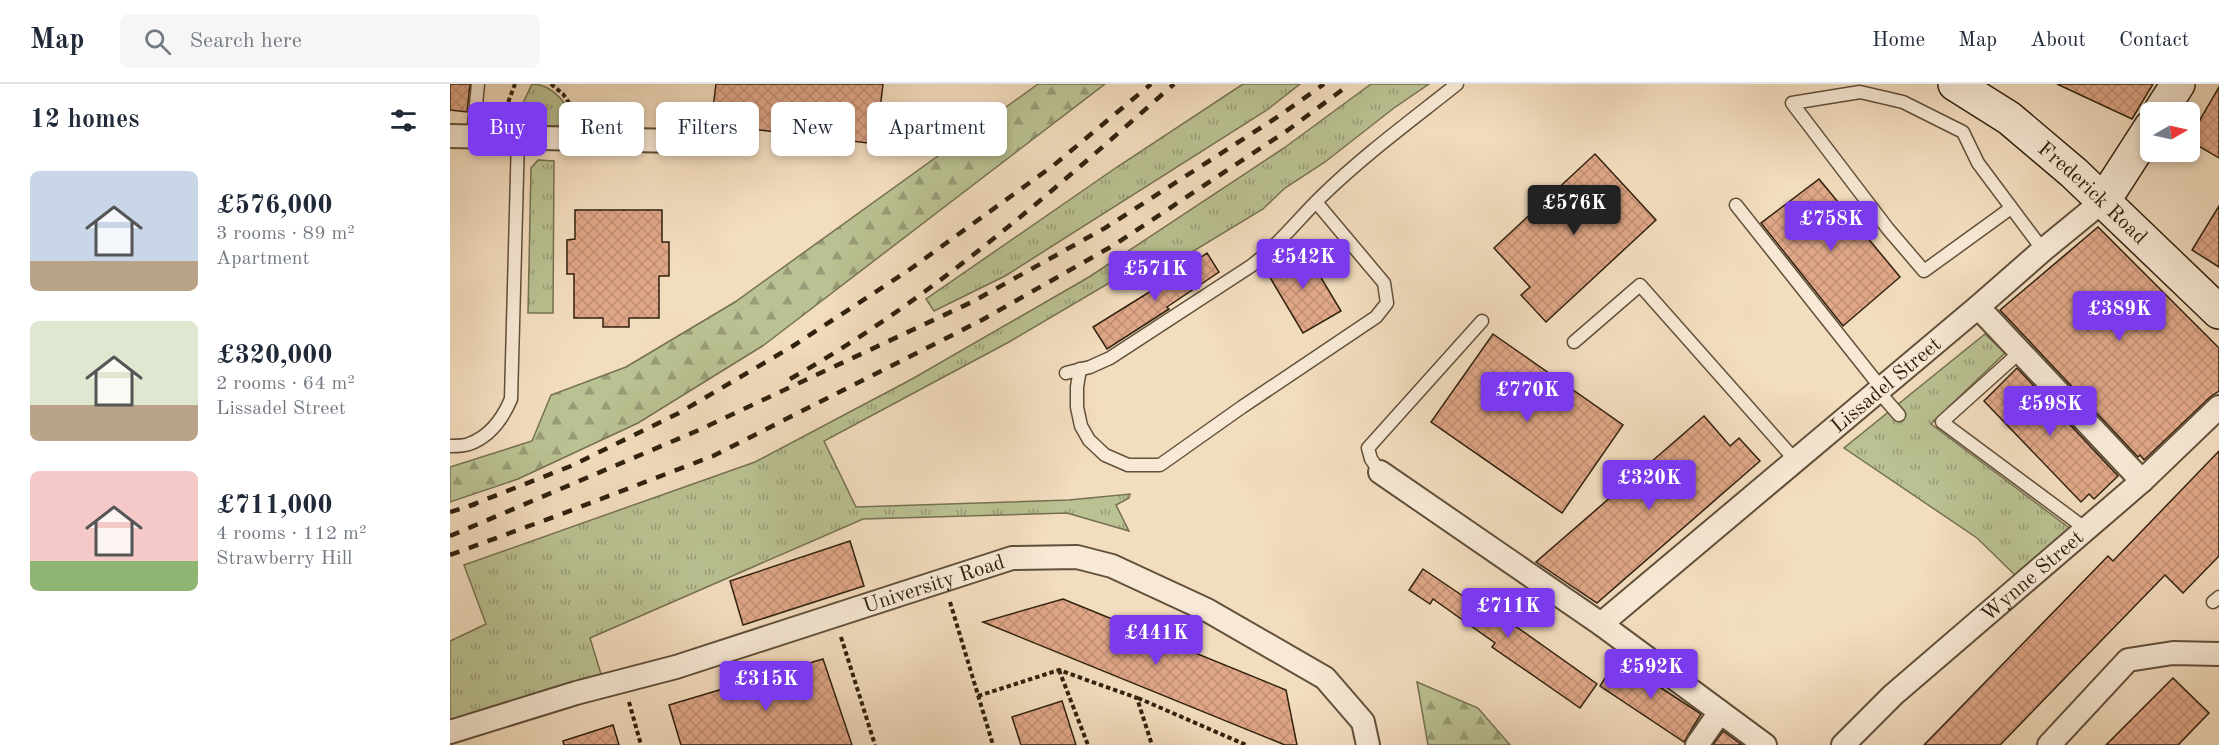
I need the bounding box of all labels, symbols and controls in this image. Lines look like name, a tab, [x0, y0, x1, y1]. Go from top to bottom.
search box	[120, 14, 540, 68]
icon: search	[141, 25, 174, 58]
text: Map	[30, 27, 84, 55]
text: Search here	[189, 30, 302, 52]
text: Home	[1872, 30, 1925, 51]
text: Map	[1958, 30, 1997, 51]
text: About	[2030, 30, 2086, 51]
text: Contact	[2119, 30, 2189, 51]
chip: Buy	[468, 102, 547, 156]
chip: Rent	[559, 102, 644, 156]
chip: Filters	[656, 102, 759, 156]
chip: New	[771, 102, 855, 156]
chip: Apartment	[867, 102, 1007, 156]
north arrow	[2140, 102, 2200, 162]
map controls	[2140, 102, 2200, 162]
icon: filters	[387, 104, 420, 137]
text: 12 homes	[30, 107, 139, 133]
street label: Frederick Road	[2033, 138, 2150, 249]
pin: £576K	[1532, 185, 1616, 236]
text: £576,000	[216, 193, 332, 219]
text: £576K	[1542, 194, 1606, 214]
icon: home	[78, 195, 150, 267]
pin: £758K	[1789, 201, 1873, 252]
text: £758K	[1799, 210, 1863, 230]
text: 3 rooms · 89 m²	[216, 224, 355, 244]
pin: £542K	[1261, 239, 1345, 290]
text: £542K	[1271, 248, 1335, 268]
text: Apartment	[216, 249, 310, 269]
pin: £571K	[1113, 251, 1197, 302]
text: £571K	[1123, 260, 1187, 280]
pin: £389K	[2077, 291, 2161, 342]
text: £389K	[2087, 300, 2151, 320]
street label: Lissadel Street	[1828, 334, 1946, 438]
text: £320,000	[216, 343, 332, 369]
icon: home	[78, 345, 150, 417]
pin: £770K	[1485, 372, 1569, 423]
text: 2 rooms · 64 m²	[216, 374, 355, 394]
text: £770K	[1495, 381, 1559, 401]
pin: £598K	[2008, 386, 2092, 437]
text: £598K	[2018, 395, 2082, 415]
text: Lissadel Street	[216, 399, 346, 419]
pin: £320K	[1607, 460, 1691, 511]
text: £320K	[1617, 469, 1681, 489]
text: £711,000	[216, 493, 332, 519]
icon: home	[78, 495, 150, 567]
text: 4 rooms · 112 m²	[216, 524, 366, 544]
street label: Wynne Street	[1978, 527, 2088, 626]
text: Strawberry Hill	[216, 549, 353, 569]
street label: University Road	[860, 552, 1008, 618]
pin: £711K	[1466, 588, 1550, 639]
text: £711K	[1476, 597, 1540, 617]
pin: £441K	[1114, 615, 1198, 666]
text: £441K	[1124, 624, 1188, 644]
pin: £592K	[1609, 649, 1693, 700]
text: £592K	[1619, 658, 1683, 678]
pin: £315K	[724, 661, 808, 712]
text: £315K	[734, 670, 798, 690]

